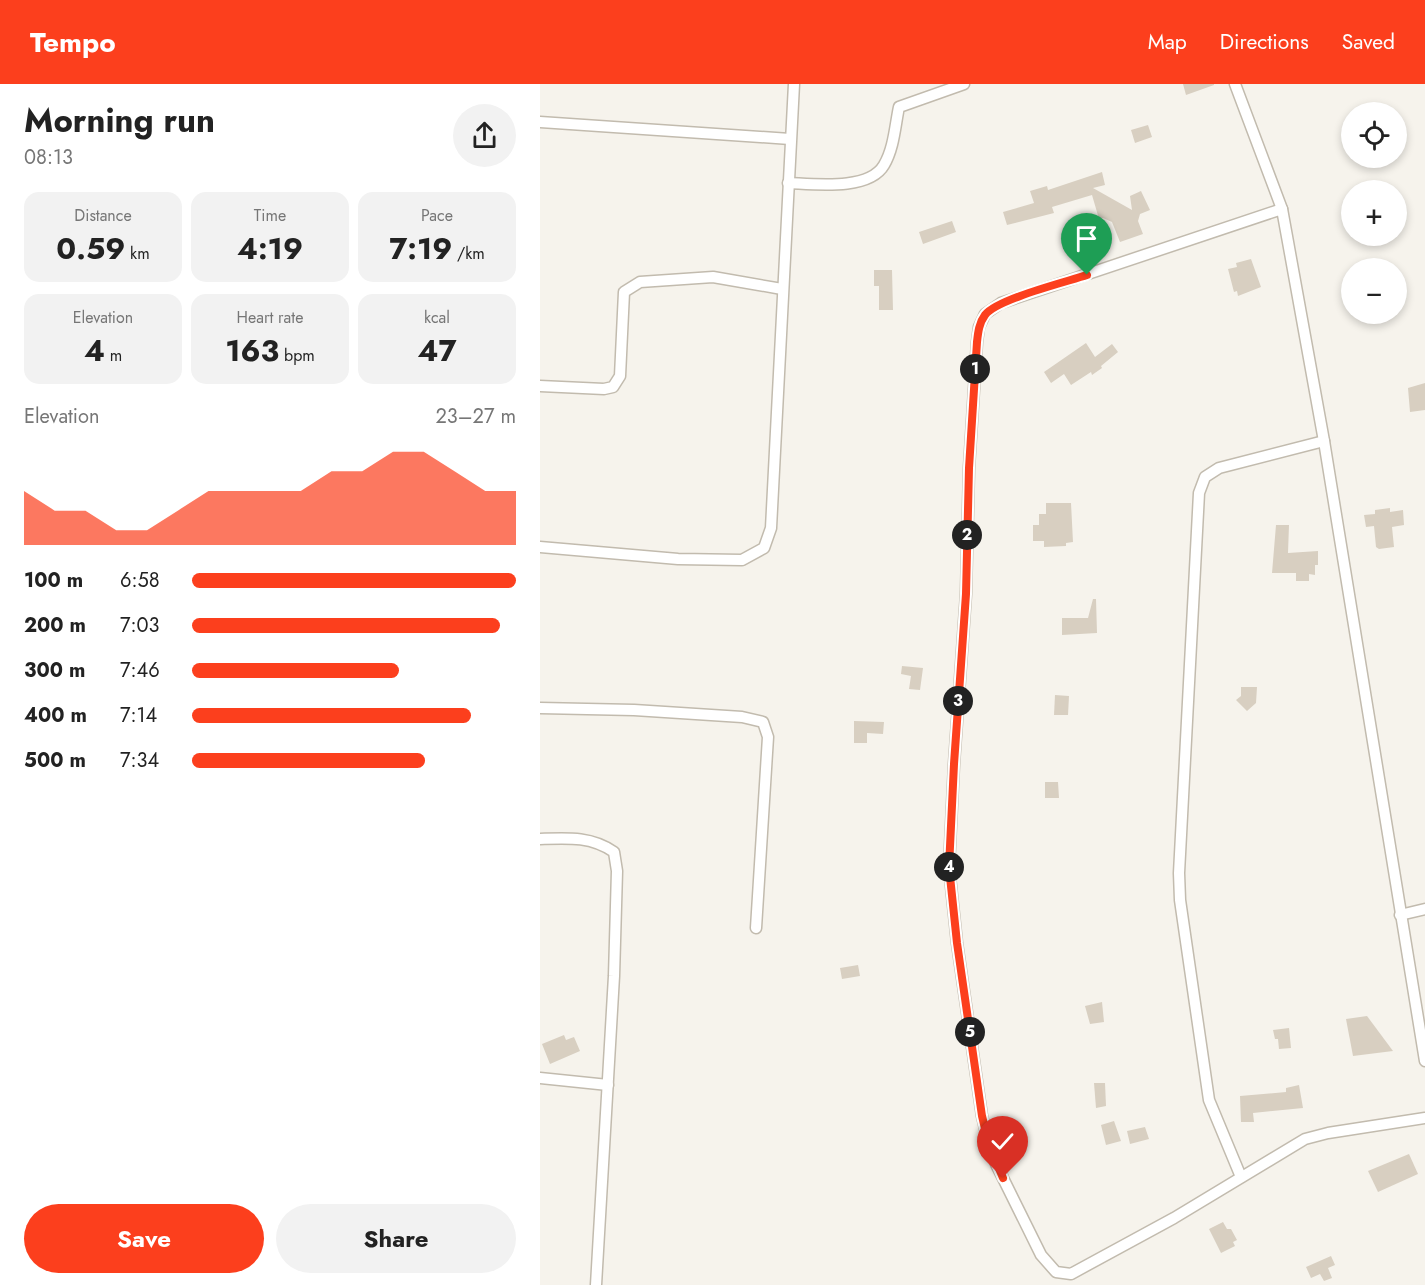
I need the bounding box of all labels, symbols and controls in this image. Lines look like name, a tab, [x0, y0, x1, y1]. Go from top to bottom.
text: Tempo	[30, 22, 116, 63]
text: Map	[1148, 27, 1187, 57]
text: Directions	[1220, 27, 1309, 57]
text: Saved	[1342, 27, 1395, 57]
text: Morning run	[24, 97, 215, 144]
map controls	[1341, 102, 1407, 324]
button: locate	[1341, 102, 1407, 168]
button: share	[453, 104, 516, 167]
text: 08:13	[24, 143, 73, 172]
button: +	[1341, 180, 1407, 246]
text: Distance	[74, 204, 132, 227]
text: Time	[254, 204, 286, 227]
text: Pace	[421, 204, 453, 227]
pin	[1061, 213, 1112, 275]
icon: arrive	[1070, 222, 1103, 255]
text: 0.59	[56, 227, 125, 270]
text: 4:19	[237, 227, 303, 270]
text: 7:19	[389, 227, 452, 270]
text: km	[125, 242, 150, 265]
text: /km	[452, 242, 485, 265]
button: −	[1341, 258, 1407, 324]
text: Elevation	[73, 306, 133, 329]
text: Heart rate	[237, 306, 303, 329]
text: kcal	[424, 306, 450, 329]
text: 4	[84, 329, 105, 372]
text: 163	[225, 329, 279, 372]
text: 47	[417, 329, 457, 372]
text: m	[105, 344, 122, 367]
text: bpm	[279, 344, 315, 367]
pin: 1	[960, 354, 990, 384]
text: 1	[971, 357, 979, 380]
text: Elevation	[24, 402, 99, 431]
text: 23–27 m	[435, 402, 516, 431]
pin: 2	[952, 520, 982, 550]
text: 2	[962, 523, 972, 546]
text: 100 m	[24, 566, 83, 595]
text: 6:58	[120, 566, 160, 595]
text: 200 m	[24, 611, 86, 640]
text: 7:03	[120, 611, 159, 640]
text: 300 m	[24, 656, 85, 685]
text: 7:46	[120, 656, 160, 685]
pin: 3	[943, 686, 973, 716]
text: 3	[953, 689, 963, 712]
text: 400 m	[24, 701, 87, 730]
text: 7:14	[120, 701, 157, 730]
text: 500 m	[24, 746, 86, 775]
text: 7:34	[120, 746, 159, 775]
pin: 4	[934, 852, 964, 882]
text: 4	[943, 855, 955, 878]
pin: 5	[955, 1017, 985, 1047]
text: 5	[965, 1020, 975, 1043]
pin	[977, 1116, 1028, 1178]
icon: check	[986, 1125, 1019, 1158]
button: Save	[24, 1204, 264, 1273]
button: Share	[276, 1204, 516, 1273]

